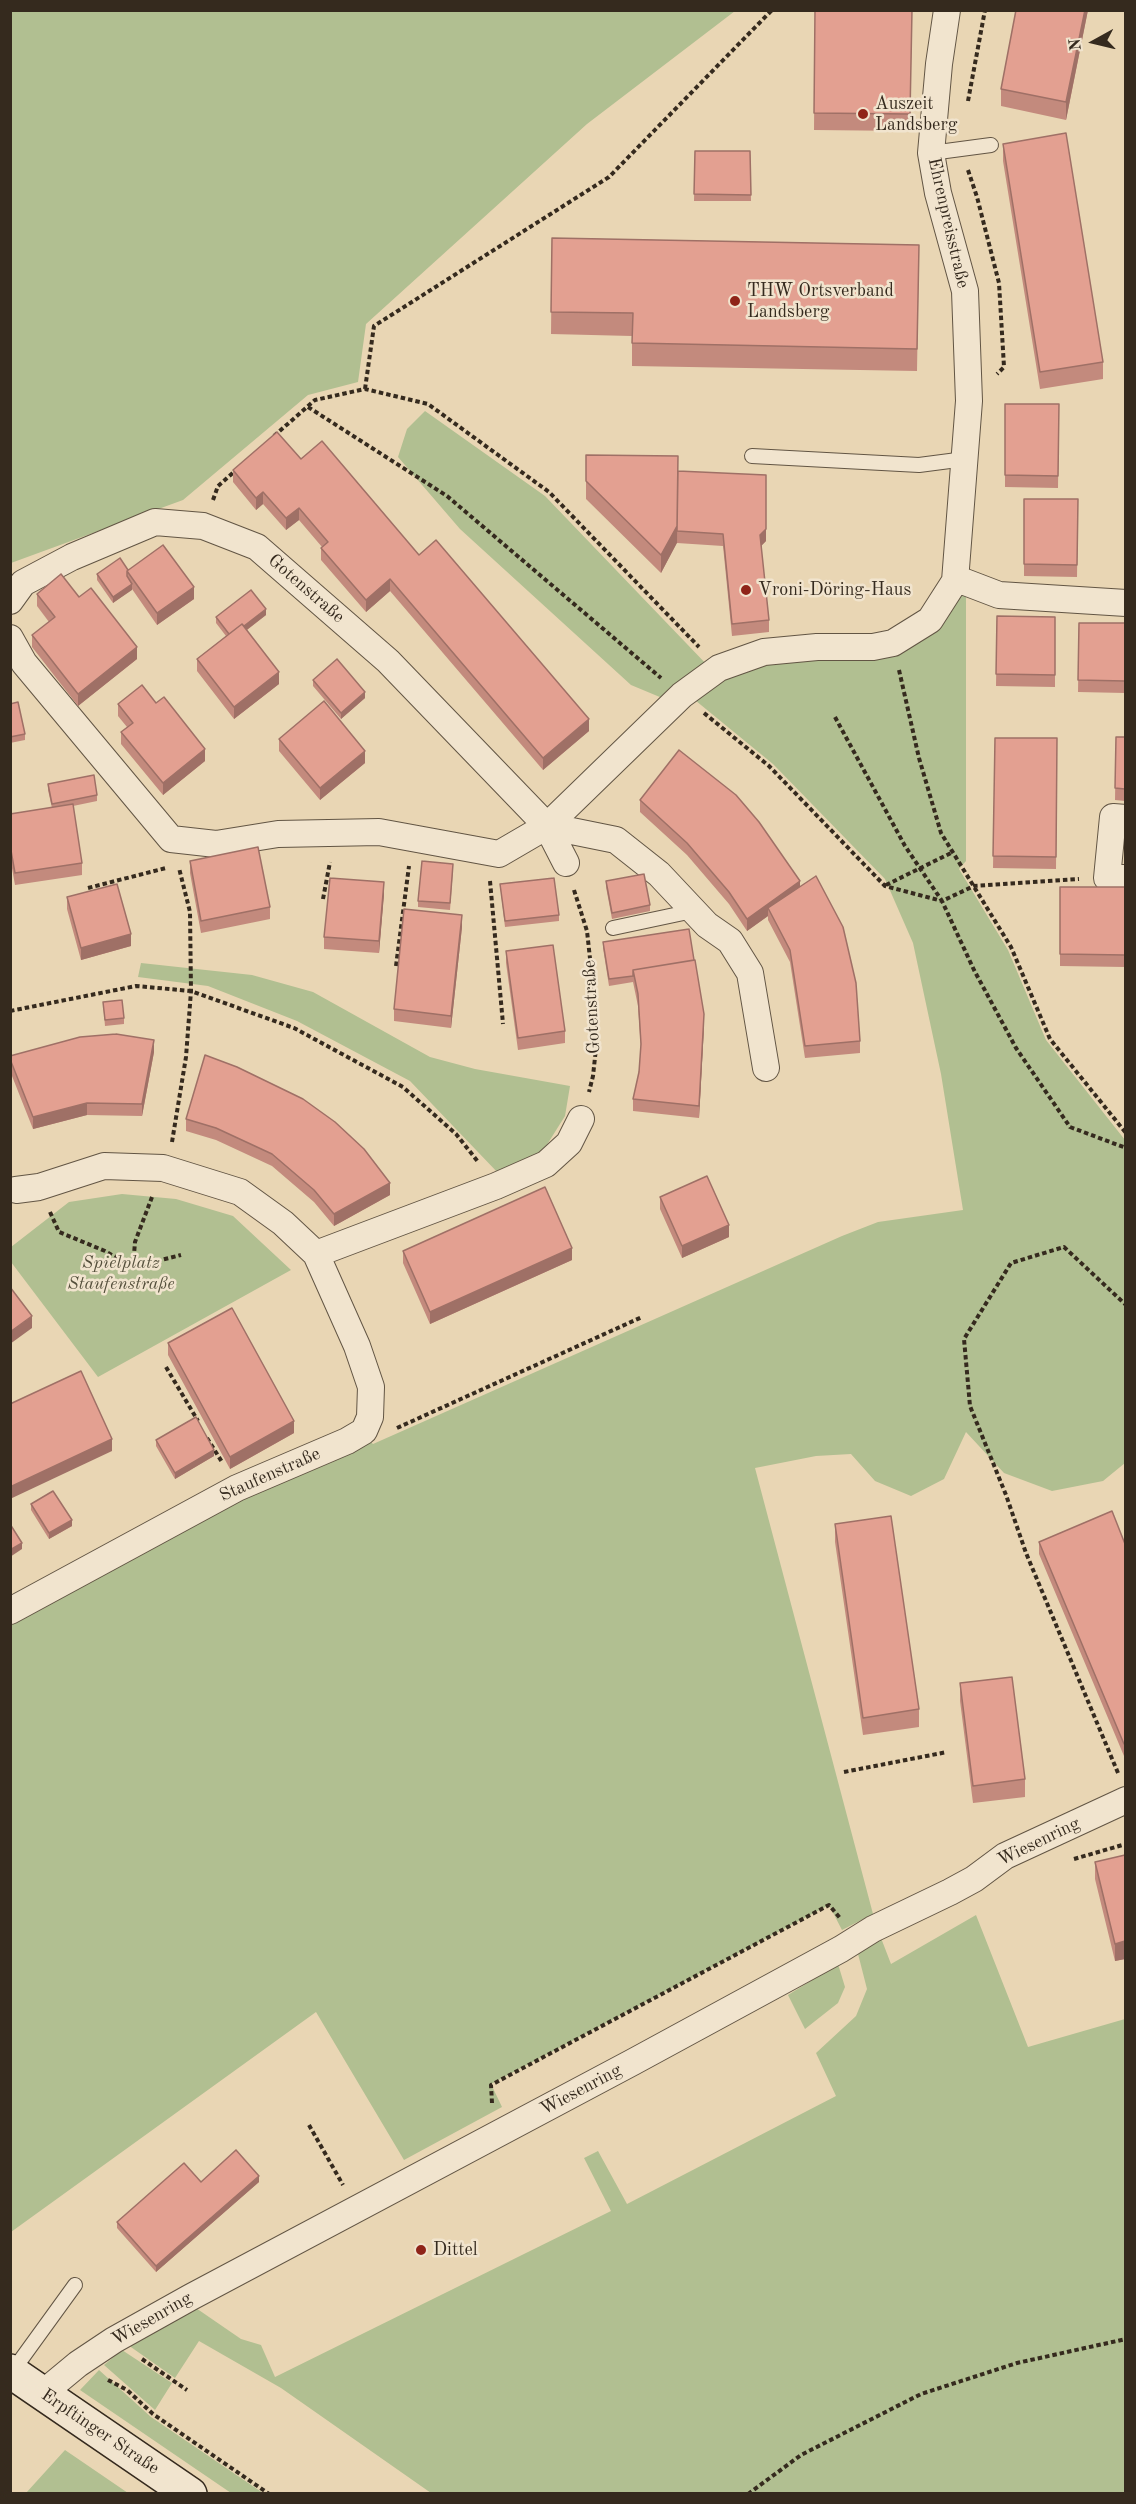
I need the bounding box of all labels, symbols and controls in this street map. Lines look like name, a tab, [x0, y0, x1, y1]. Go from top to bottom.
north arrow	[1064, 12, 1124, 72]
text: N	[1067, 37, 1085, 52]
place label: Auszeit Landsberg	[875, 93, 957, 136]
marker: Auszeit Landsberg	[856, 107, 870, 121]
street label: Ehrenpreisstraße	[922, 156, 974, 290]
place label: THW Ortsverband Landsberg	[747, 280, 894, 322]
marker: THW Ortsverband Landsberg	[728, 294, 742, 308]
street label: Gotenstraße	[263, 550, 349, 628]
place label: Vroni-Döring-Haus	[758, 579, 911, 601]
marker: Vroni-Döring-Haus	[739, 583, 753, 597]
street label: Gotenstraße	[579, 959, 605, 1055]
park label: Spielplatz Staufenstraße	[67, 1252, 175, 1294]
street label: Staufenstraße	[216, 1443, 324, 1507]
street label: Wiesenring	[994, 1813, 1084, 1871]
street label: Wiesenring	[537, 2060, 625, 2120]
place label: Dittel	[433, 2239, 478, 2261]
marker: Dittel	[414, 2243, 428, 2257]
street label: Wiesenring	[108, 2287, 196, 2351]
street label: Erpftinger Straße	[37, 2385, 163, 2479]

